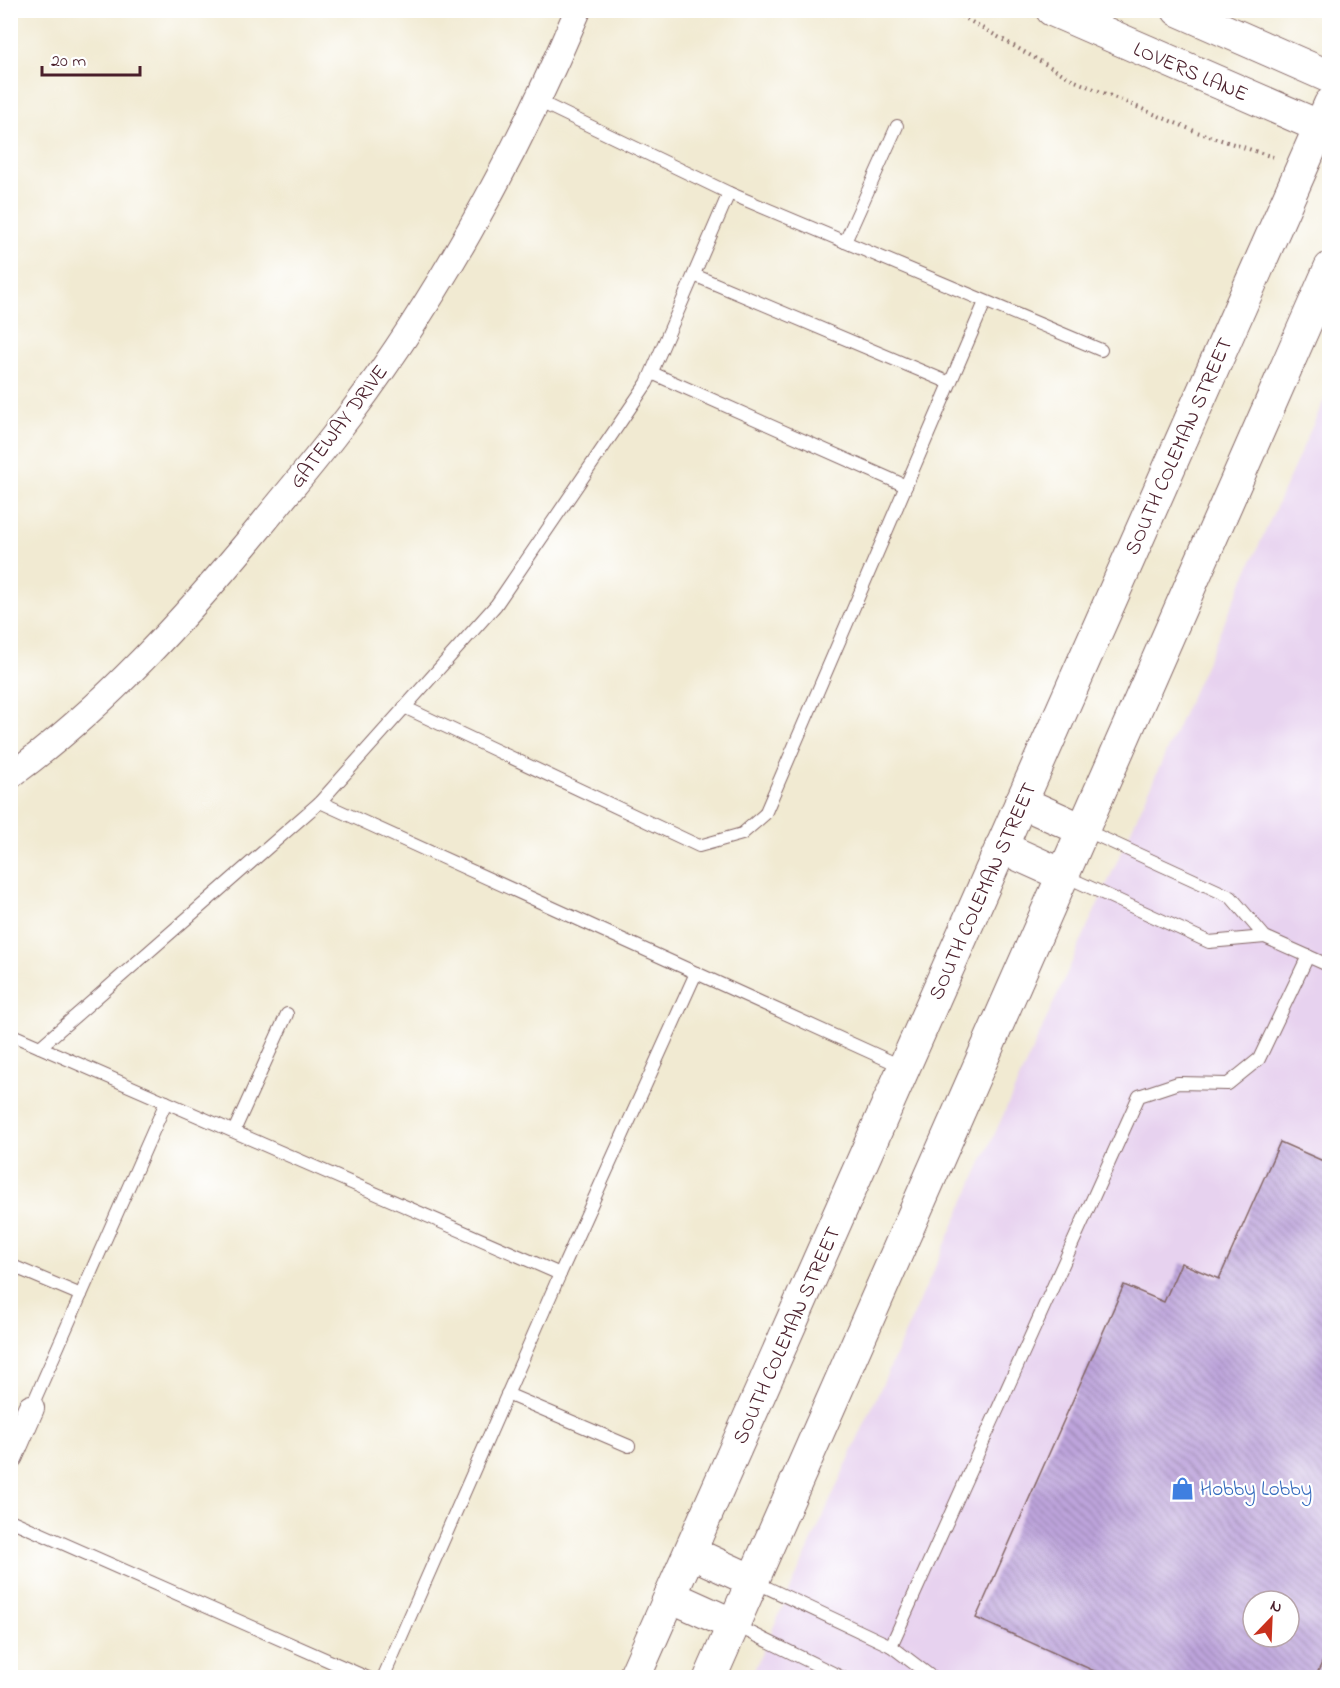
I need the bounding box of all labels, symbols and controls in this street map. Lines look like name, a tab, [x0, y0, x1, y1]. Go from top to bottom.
street label: LOVERS LANE	[1128, 35, 1252, 111]
scale bar	[42, 39, 140, 77]
text: 20 m	[51, 49, 86, 75]
street label: SOUTH COLEMAN STREET	[1118, 333, 1241, 560]
street label: GATEWAY DRIVE	[283, 359, 396, 495]
street label: SOUTH COLEMAN STREET	[922, 778, 1045, 1005]
street label: SOUTH COLEMAN STREET	[726, 1222, 849, 1449]
shop icon: Hobby Lobby	[1169, 1475, 1195, 1501]
place label: Hobby Lobby	[1200, 1475, 1312, 1507]
north arrow	[1241, 1589, 1301, 1649]
text: N	[1266, 1594, 1286, 1620]

